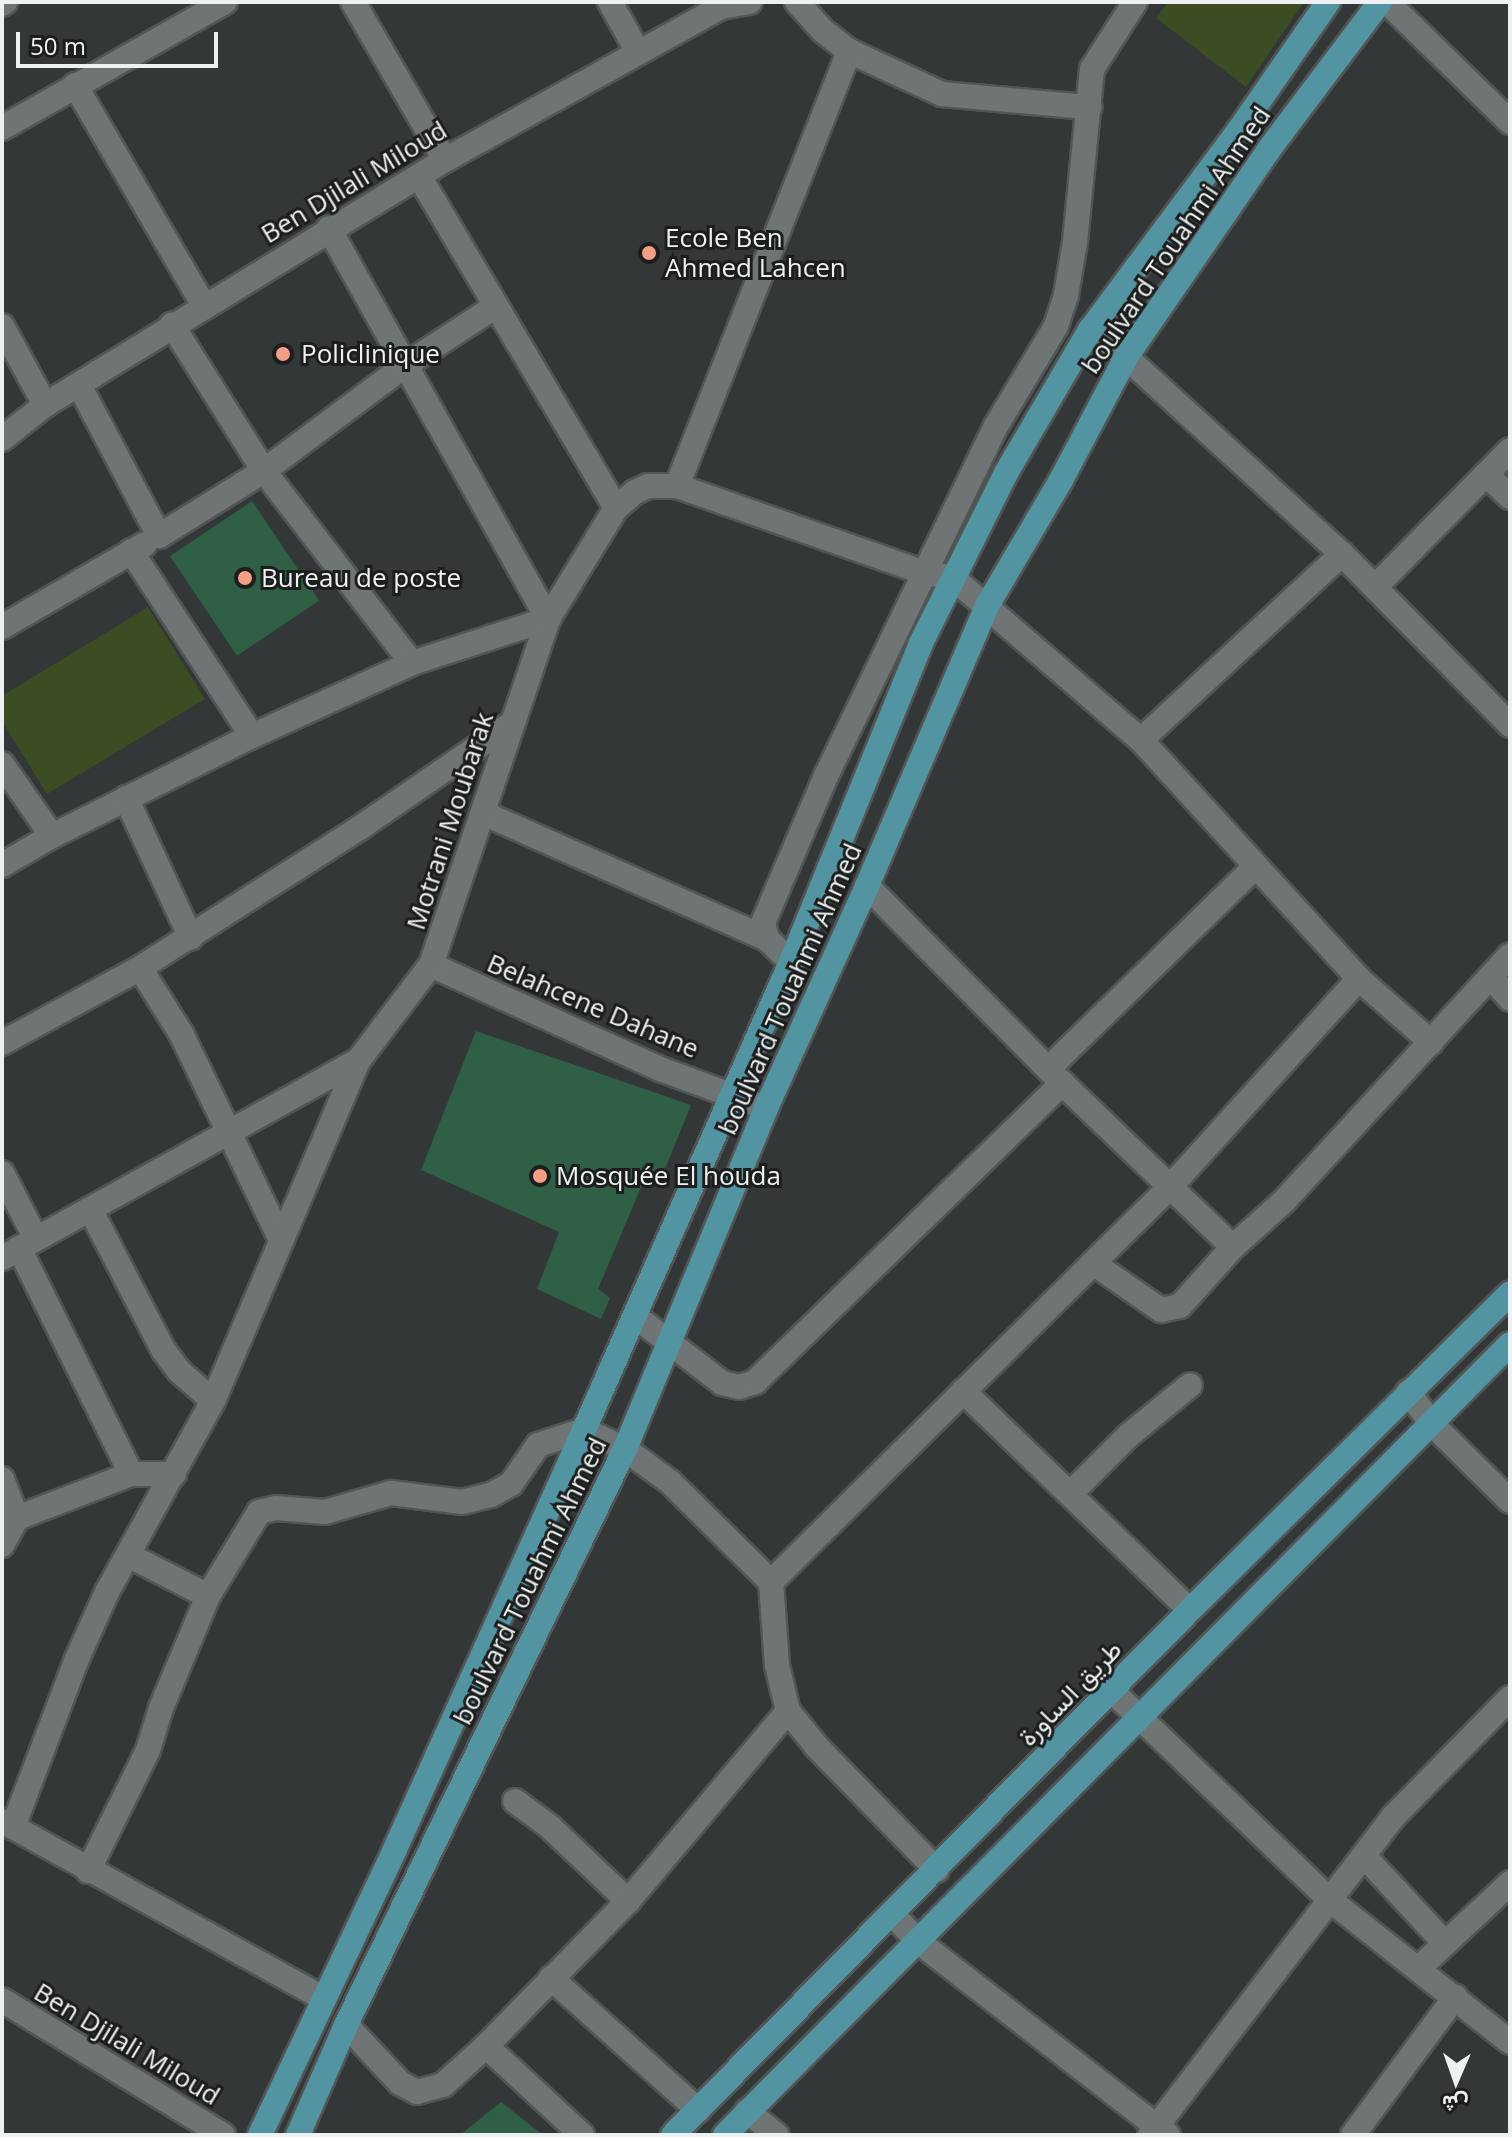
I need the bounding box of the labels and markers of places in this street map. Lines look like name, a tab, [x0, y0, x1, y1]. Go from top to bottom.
place label: Ecole Ben Ahmed Lahcen	[665, 222, 846, 284]
marker: Ecole Ben Ahmed Lahcen	[640, 244, 658, 262]
place label: Policlinique	[301, 338, 440, 370]
marker: Policlinique	[272, 343, 294, 365]
place label: Bureau de poste	[261, 562, 461, 594]
marker: Bureau de poste	[236, 569, 254, 587]
place label: Mosquée El houda	[556, 1160, 781, 1192]
marker: Mosquée El houda	[531, 1167, 549, 1185]

